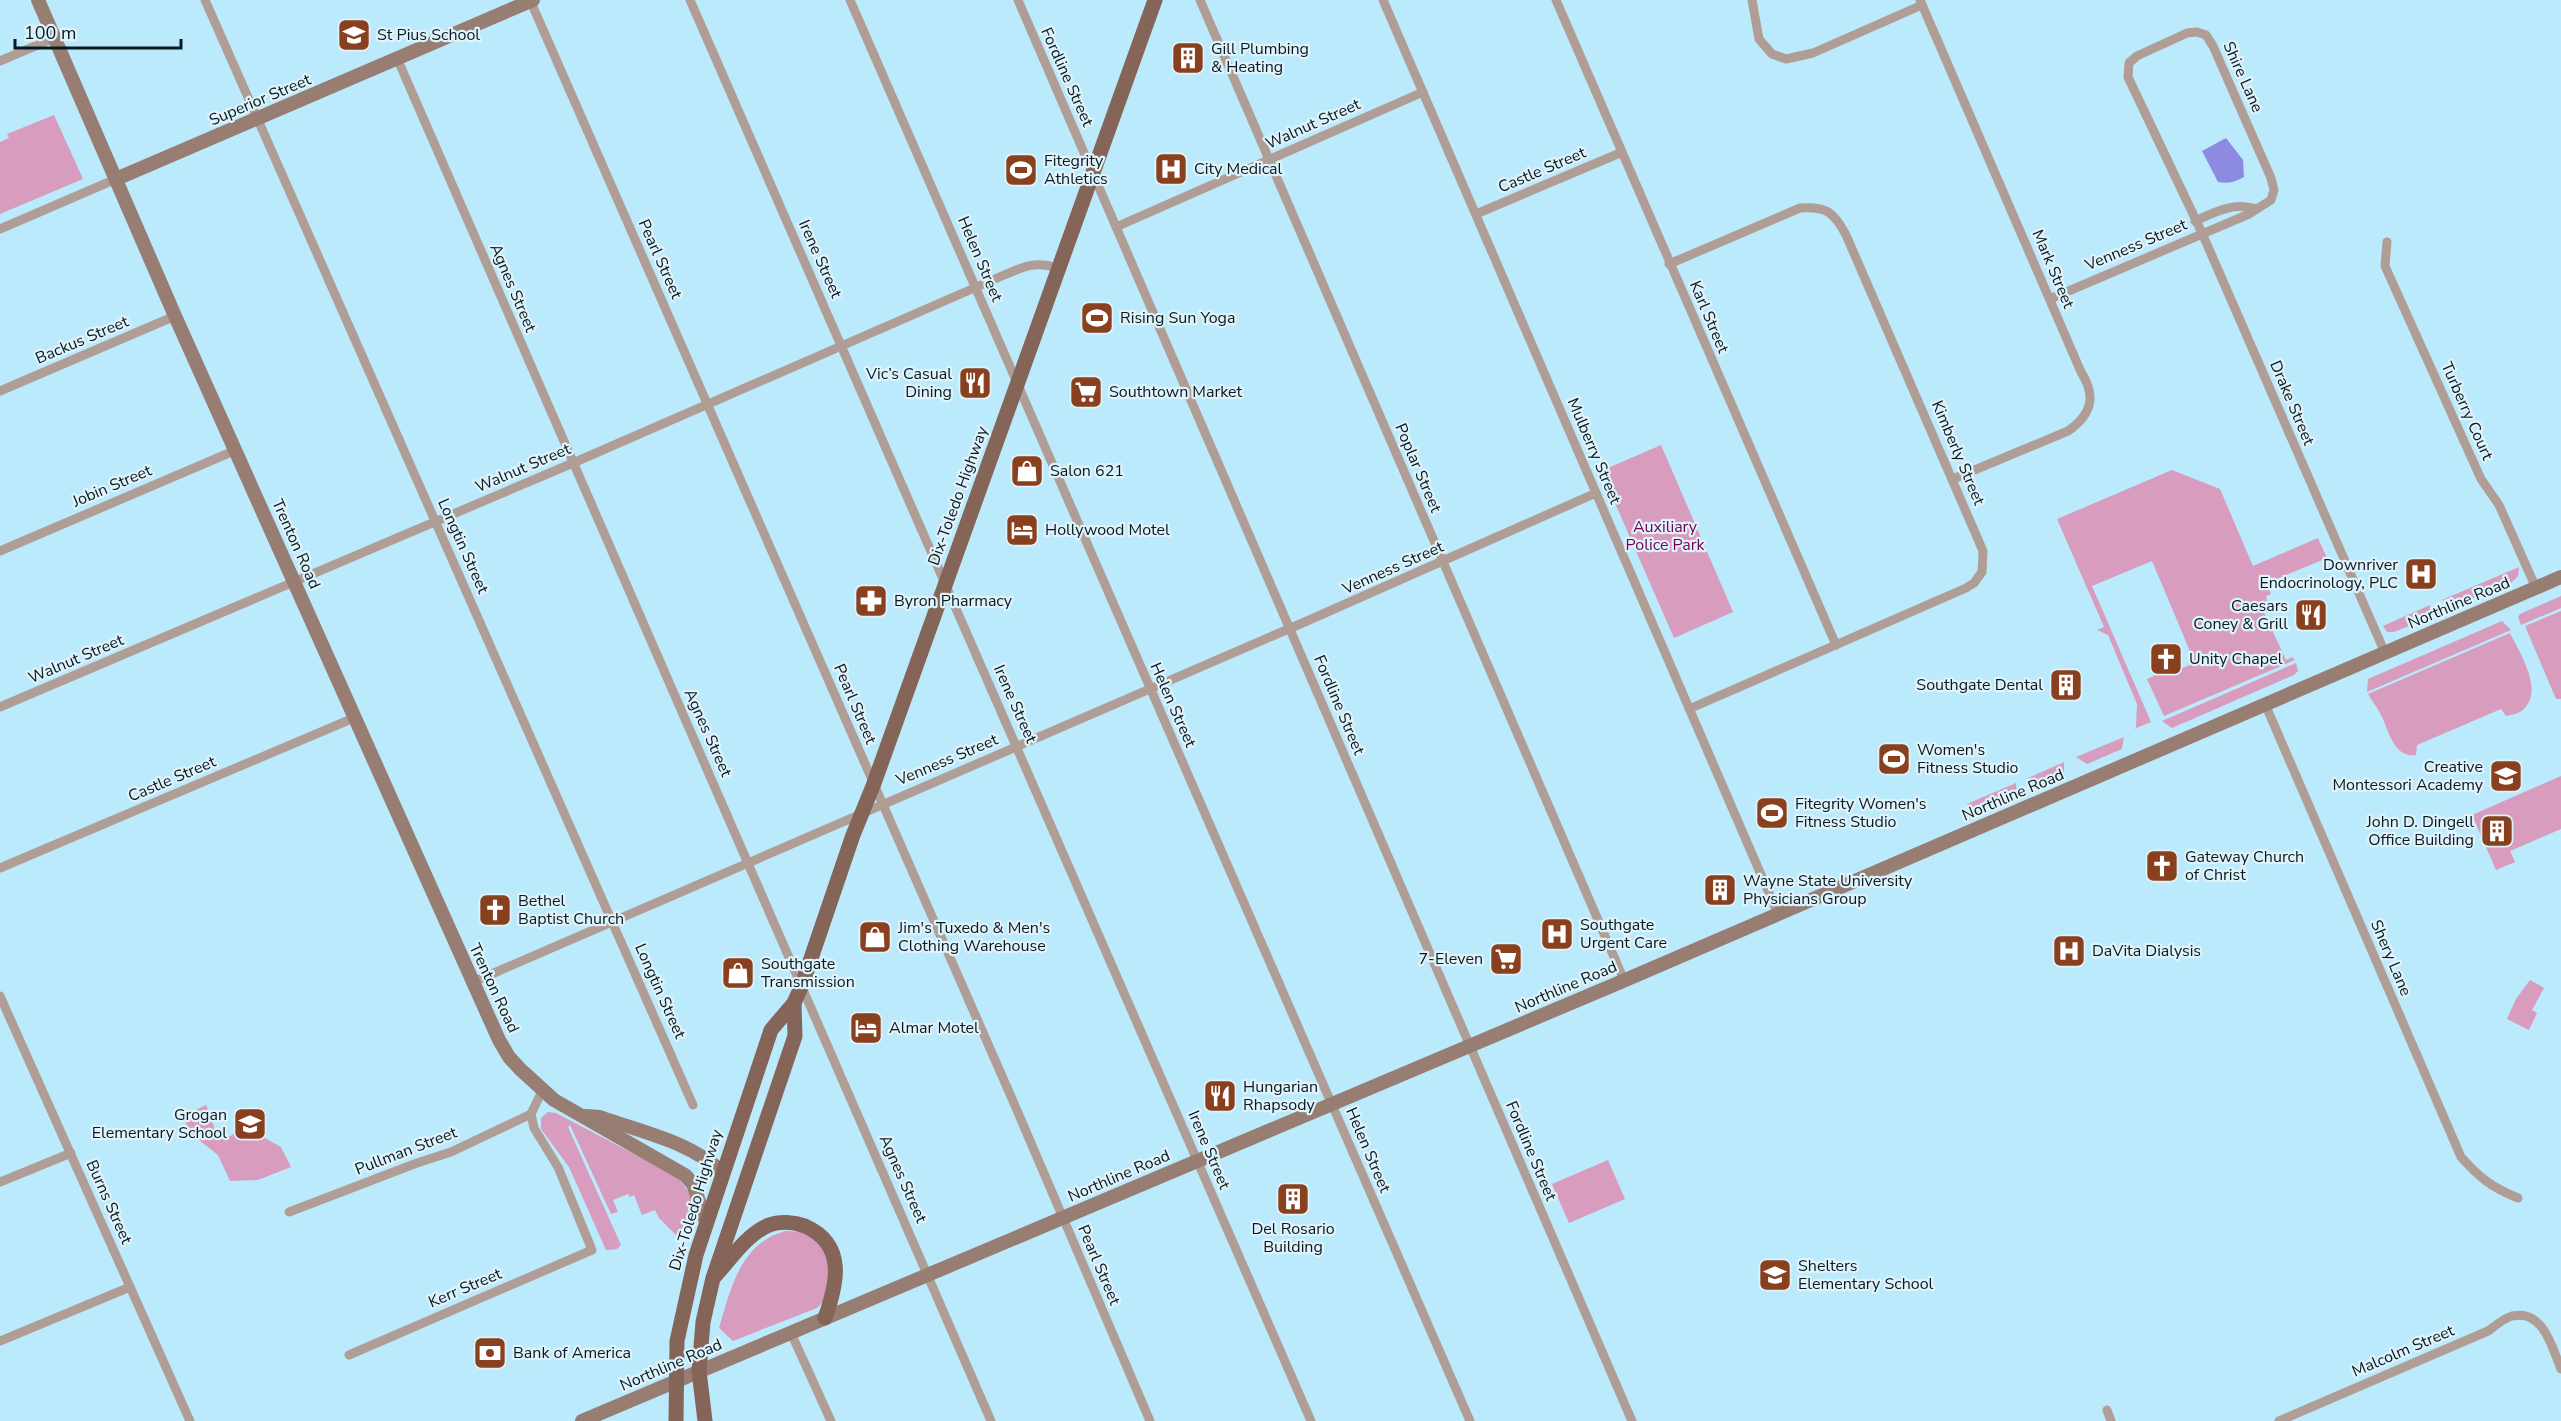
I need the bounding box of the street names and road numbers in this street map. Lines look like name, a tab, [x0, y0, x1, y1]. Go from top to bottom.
street label: Fordline Street	[1035, 24, 1099, 130]
street label: Shire Lane	[2218, 38, 2268, 116]
street label: Superior Street	[206, 69, 315, 131]
street label: Walnut Street	[1262, 93, 1364, 155]
street label: Castle Street	[1495, 142, 1590, 198]
street label: Helen Street	[952, 213, 1008, 305]
street label: Venness Street	[2081, 214, 2191, 277]
street label: Pearl Street	[633, 216, 687, 303]
street label: Irene Street	[793, 216, 847, 302]
street label: Mark Street	[2027, 226, 2080, 312]
street label: Agnes Street	[485, 240, 542, 336]
street label: Karl Street	[1684, 277, 1734, 357]
street label: Backus Street	[32, 310, 132, 369]
street label: Drake Street	[2264, 357, 2320, 449]
street label: Turberry Court	[2436, 359, 2499, 464]
street label: Mulberry Street	[1562, 395, 1626, 508]
street label: Kimberly Street	[1926, 397, 1990, 509]
street label: Poplar Street	[1389, 420, 1447, 516]
street label: Dix-Toledo Highway	[923, 423, 994, 569]
street label: Walnut Street	[472, 438, 574, 498]
street label: Jobin Street	[68, 459, 155, 513]
street label: Trenton Road	[266, 495, 326, 593]
street label: Longtin Street	[432, 495, 494, 597]
street label: Venness Street	[1338, 536, 1447, 601]
street label: Northline Road	[2405, 572, 2513, 634]
street label: Walnut Street	[25, 629, 127, 689]
street label: Fordline Street	[1308, 652, 1370, 759]
street label: Helen Street	[1145, 659, 1202, 751]
street label: Pearl Street	[828, 661, 882, 748]
street label: Irene Street	[988, 661, 1042, 747]
street label: Agnes Street	[679, 686, 737, 781]
street label: Venness Street	[892, 729, 1002, 792]
street label: Castle Street	[125, 751, 220, 807]
street label: Northline Road	[1959, 764, 2067, 826]
street label: Shery Lane	[2365, 917, 2417, 999]
street label: Trenton Road	[464, 940, 524, 1036]
street label: Longtin Street	[629, 940, 691, 1042]
street label: Northline Road	[1512, 956, 1620, 1018]
street label: Fordline Street	[1500, 1098, 1562, 1205]
street label: Helen Street	[1340, 1104, 1396, 1196]
street label: Irene Street	[1183, 1107, 1236, 1193]
street label: Pullman Street	[352, 1121, 460, 1181]
street label: Dix-Toledo Highway	[664, 1126, 728, 1273]
street label: Agnes Street	[874, 1132, 932, 1227]
street label: Northline Road	[1065, 1145, 1173, 1207]
street label: Burns Street	[81, 1156, 138, 1248]
street label: Pearl Street	[1072, 1222, 1126, 1309]
street label: Kerr Street	[425, 1263, 505, 1313]
street label: Malcolm Street	[2348, 1319, 2458, 1382]
street label: Northline Road	[617, 1334, 725, 1396]

